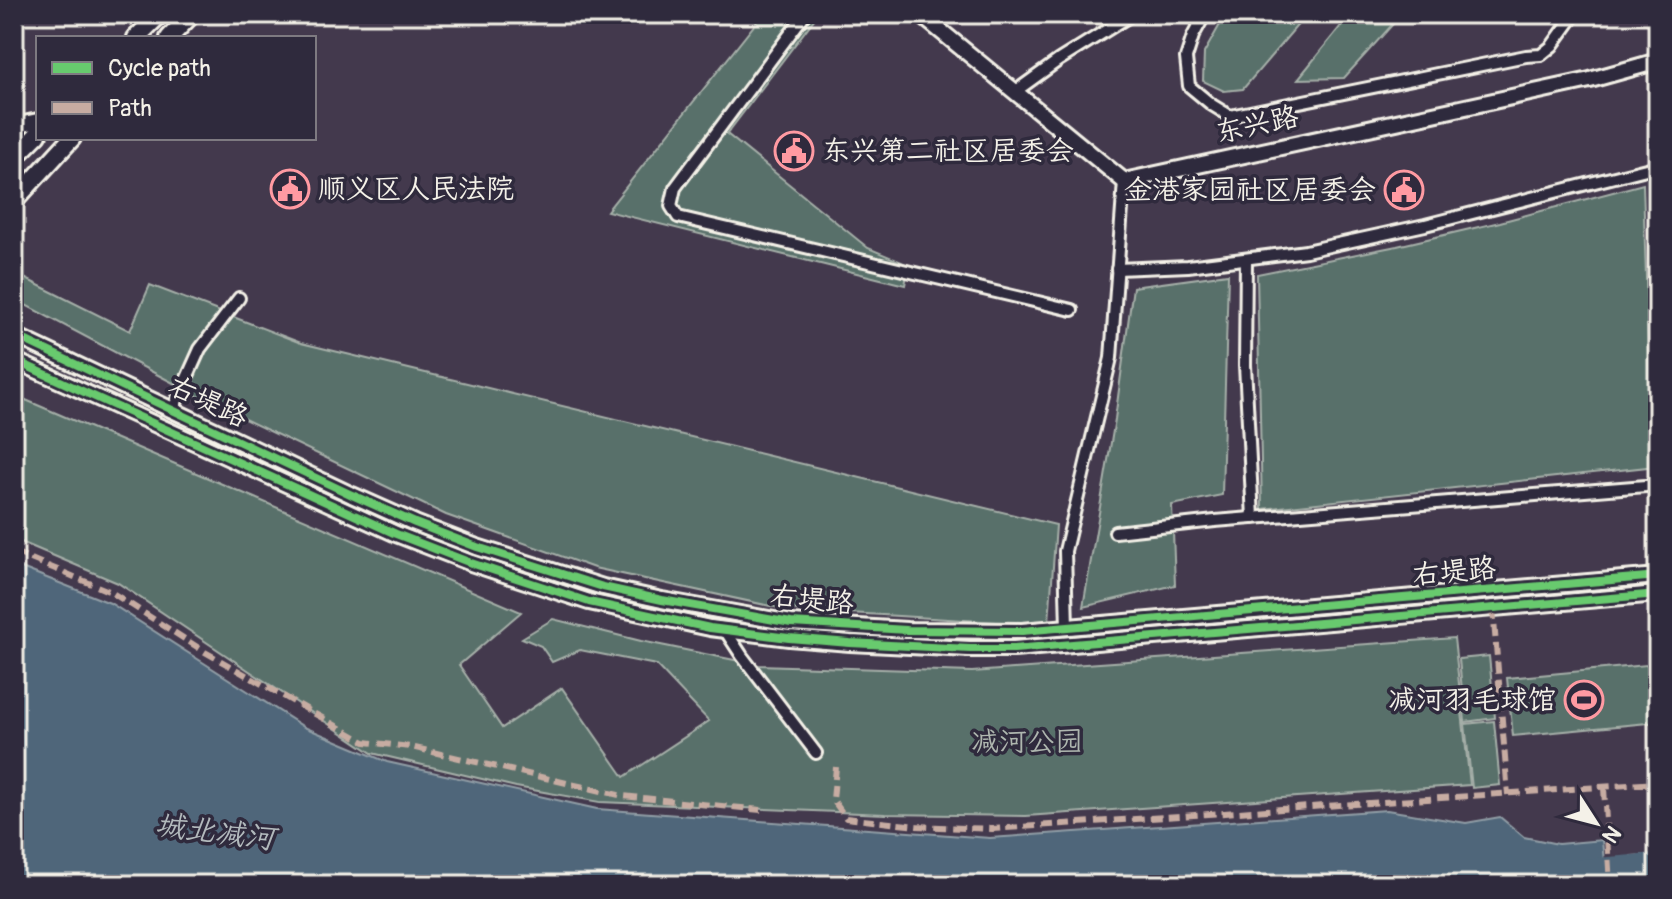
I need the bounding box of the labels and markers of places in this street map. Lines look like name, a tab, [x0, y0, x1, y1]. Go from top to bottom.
public building icon: 东兴第二社区居委会	[773, 130, 815, 172]
place label: 东兴第二社区居委会	[822, 134, 1074, 169]
public building icon: 顺义区人民法院	[269, 168, 311, 210]
public building icon: 金港家园社区居委会	[1383, 169, 1425, 211]
place label: 顺义区人民法院	[318, 172, 514, 207]
place label: 金港家园社区居委会	[1124, 173, 1376, 208]
sports icon: 减河羽毛球馆	[1563, 679, 1605, 721]
place label: 减河羽毛球馆	[1388, 683, 1556, 718]

